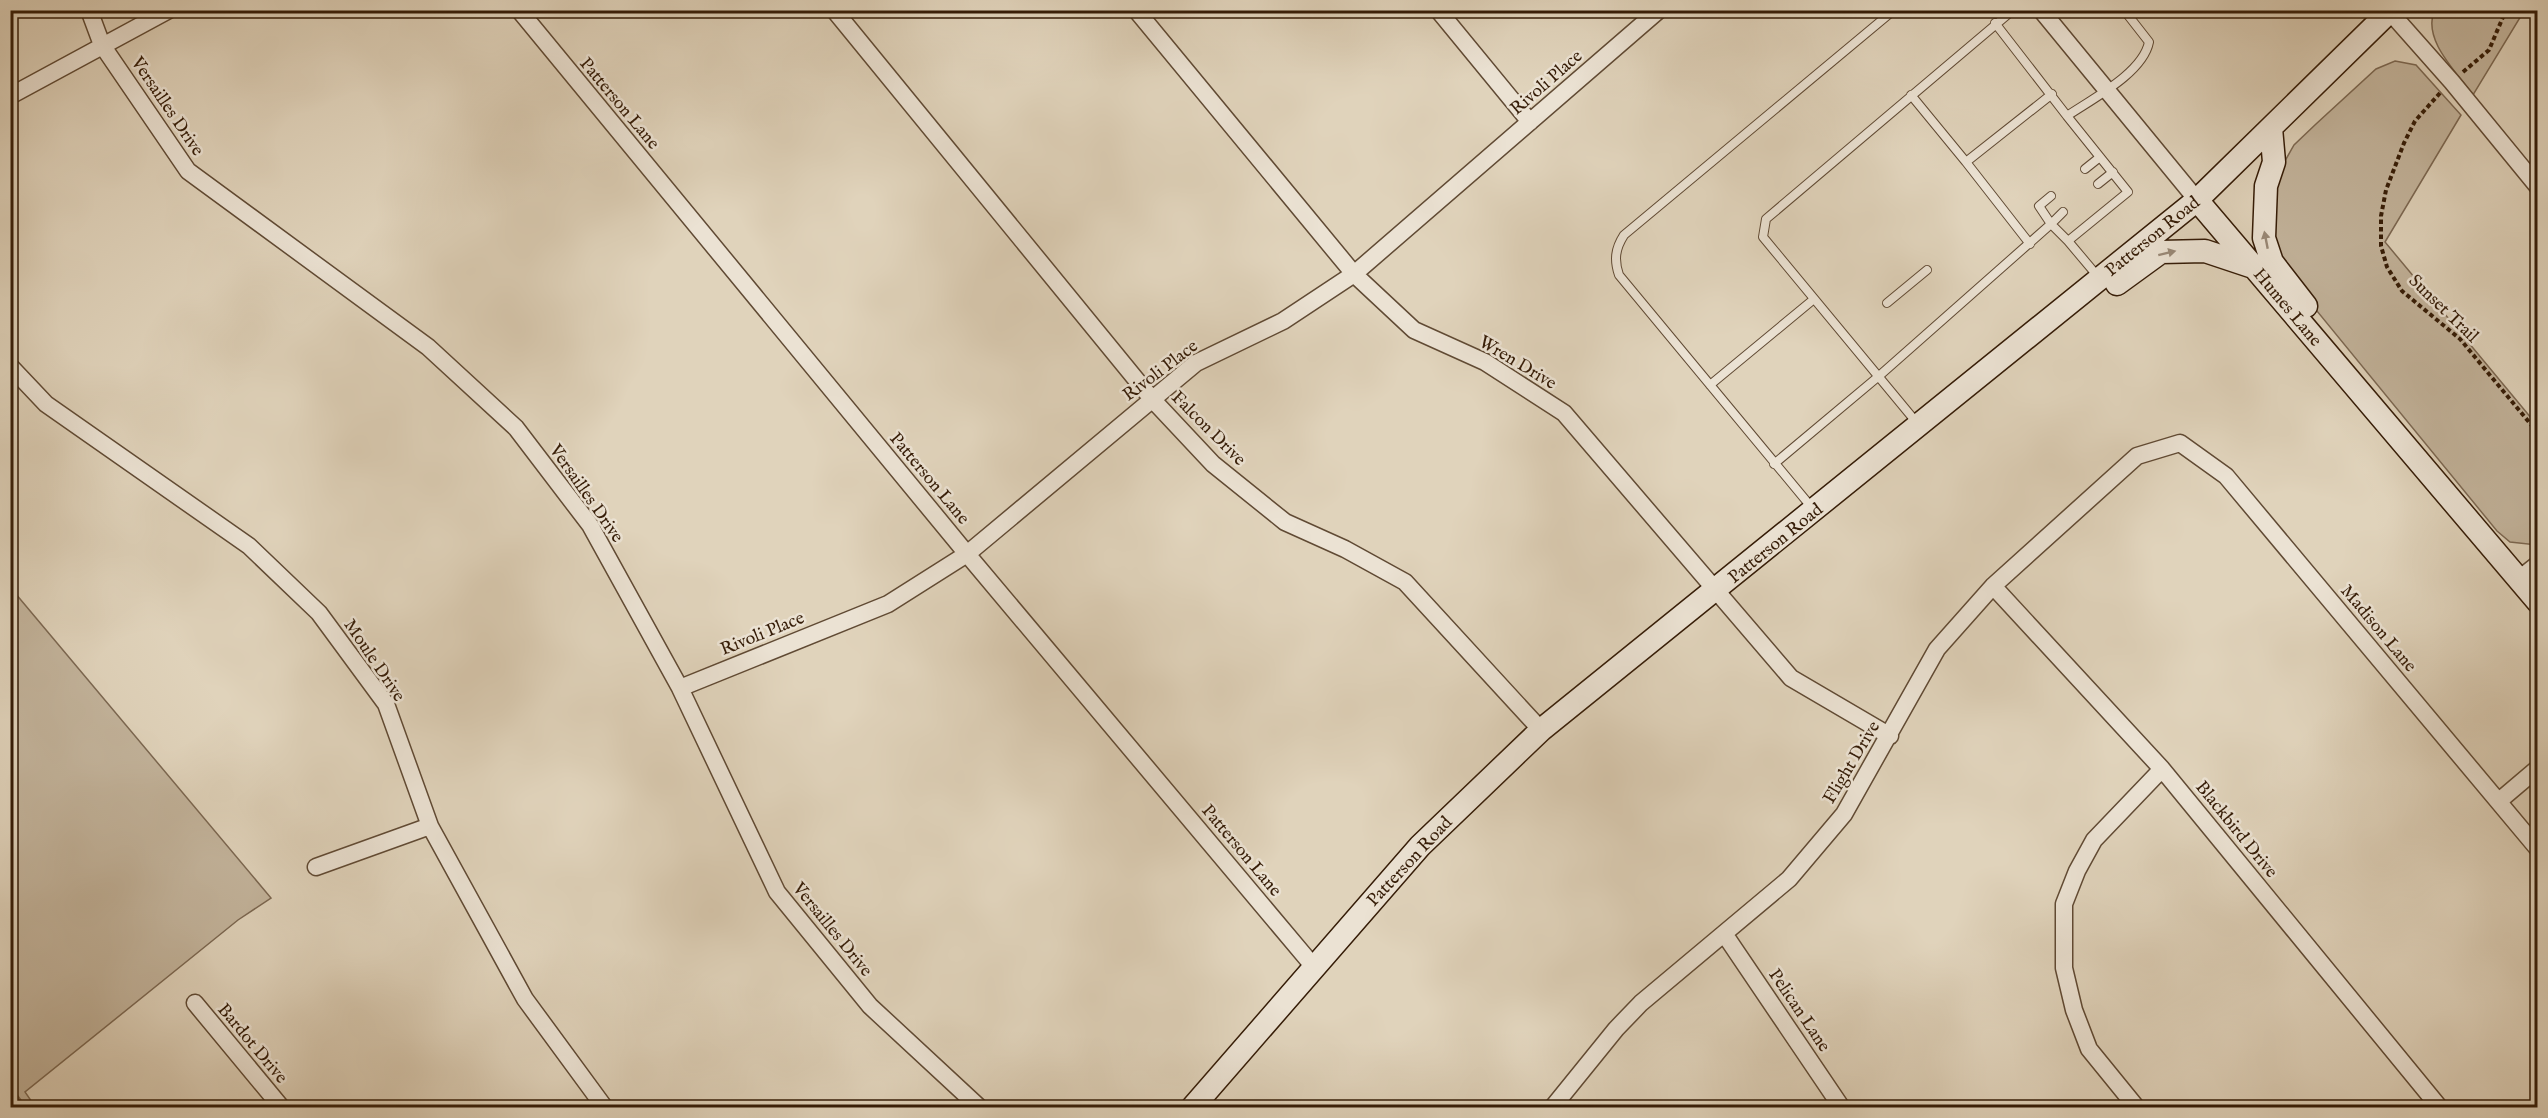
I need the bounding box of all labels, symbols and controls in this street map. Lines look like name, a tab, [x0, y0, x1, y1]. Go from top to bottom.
street label: Rivoli Place	[1506, 45, 1588, 121]
street label: Versailles Drive	[125, 52, 208, 161]
street label: Patterson Lane	[574, 53, 664, 155]
street label: Patterson Road	[2101, 192, 2205, 282]
one-way arrow	[2261, 230, 2270, 249]
one-way arrow	[2158, 247, 2176, 257]
street label: Humes Lane	[2247, 264, 2326, 352]
street label: Sunset Trail	[2403, 270, 2483, 348]
street label: Wren Drive	[1474, 331, 1560, 395]
street label: Rivoli Place	[1119, 335, 1203, 407]
street label: Falcon Drive	[1166, 387, 1250, 471]
street label: Patterson Lane	[884, 428, 974, 530]
street label: Versailles Drive	[543, 439, 628, 548]
street label: Patterson Road	[1724, 499, 1828, 589]
street label: Madison Lane	[2335, 581, 2421, 677]
street label: Rivoli Place	[717, 607, 808, 662]
street label: Moule Drive	[338, 615, 410, 707]
street label: Flight Drive	[1819, 717, 1886, 808]
street label: Blackbird Drive	[2190, 777, 2282, 883]
street label: Patterson Lane	[1196, 800, 1286, 902]
street label: Patterson Road	[1362, 812, 1458, 912]
street label: Versailles Drive	[786, 877, 877, 982]
street label: Pelican Lane	[1763, 965, 1835, 1057]
street label: Bardot Drive	[212, 999, 292, 1089]

